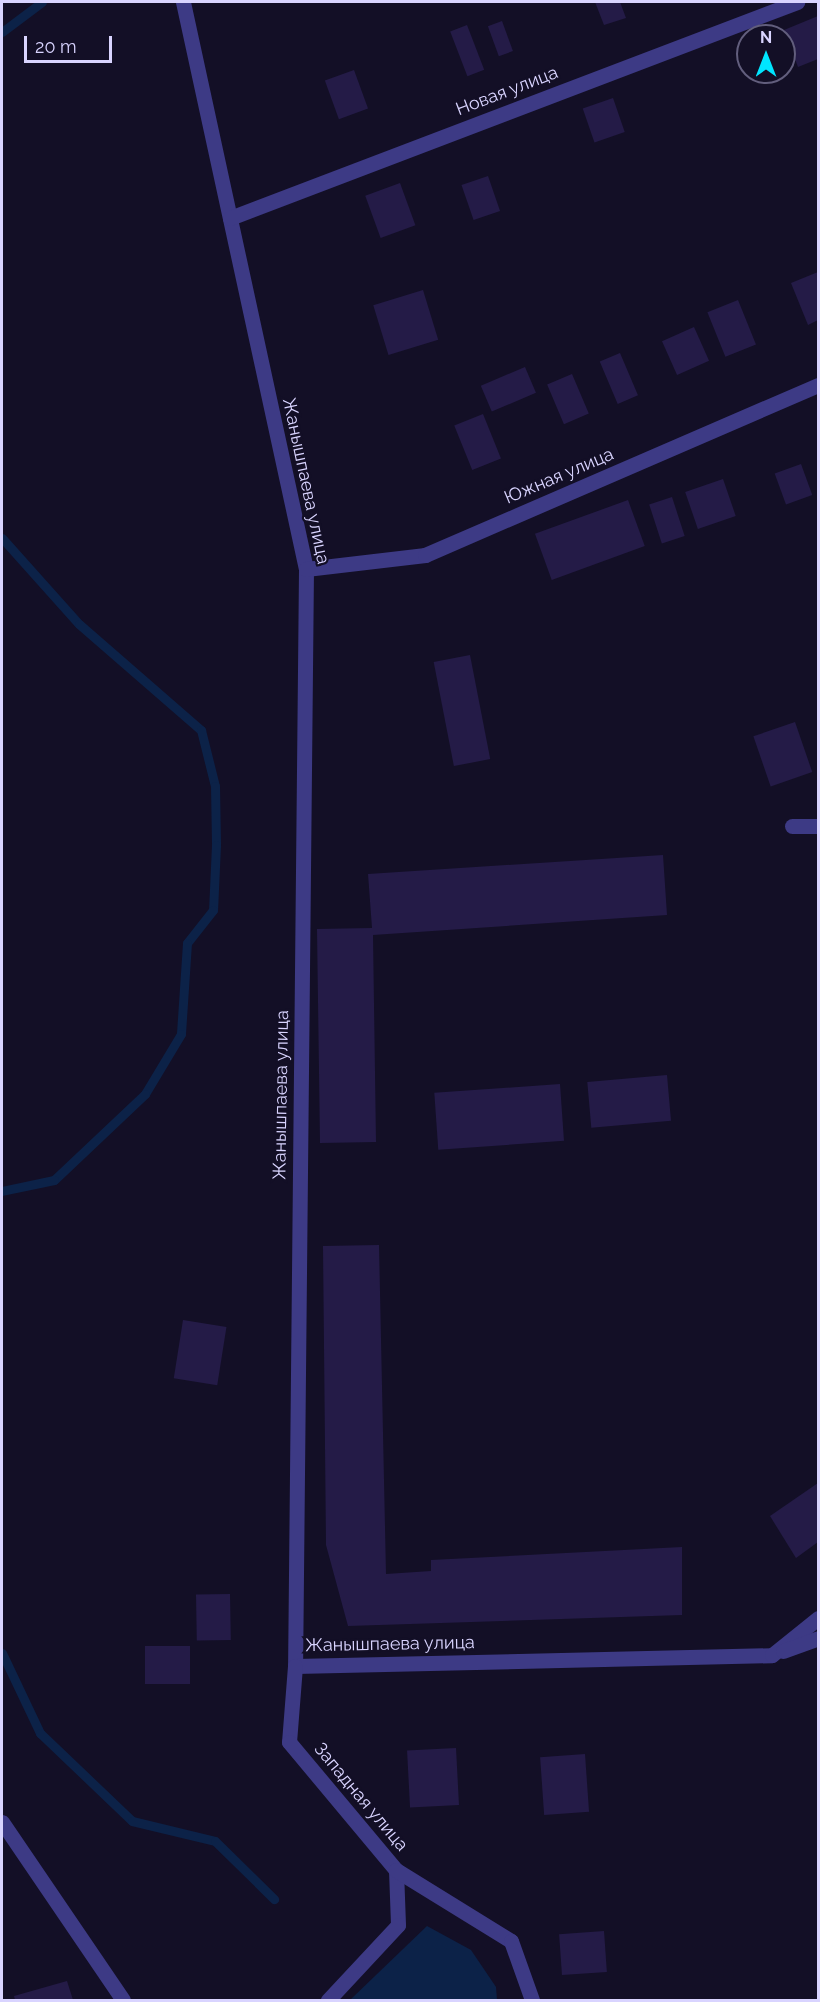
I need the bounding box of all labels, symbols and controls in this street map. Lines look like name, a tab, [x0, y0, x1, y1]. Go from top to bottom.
scale bar	[27, 24, 116, 62]
north arrow	[736, 24, 796, 84]
text: N	[760, 28, 772, 47]
text: 20 m	[35, 36, 77, 57]
street label: Новая улица	[453, 62, 561, 120]
street label: Жанышпаева улица	[278, 396, 334, 566]
street label: Южная улица	[501, 443, 617, 509]
street label: Жанышпаева улица	[269, 1010, 293, 1180]
street label: Жанышпаева улица	[305, 1632, 475, 1656]
street label: Западная улица	[309, 1738, 413, 1856]

